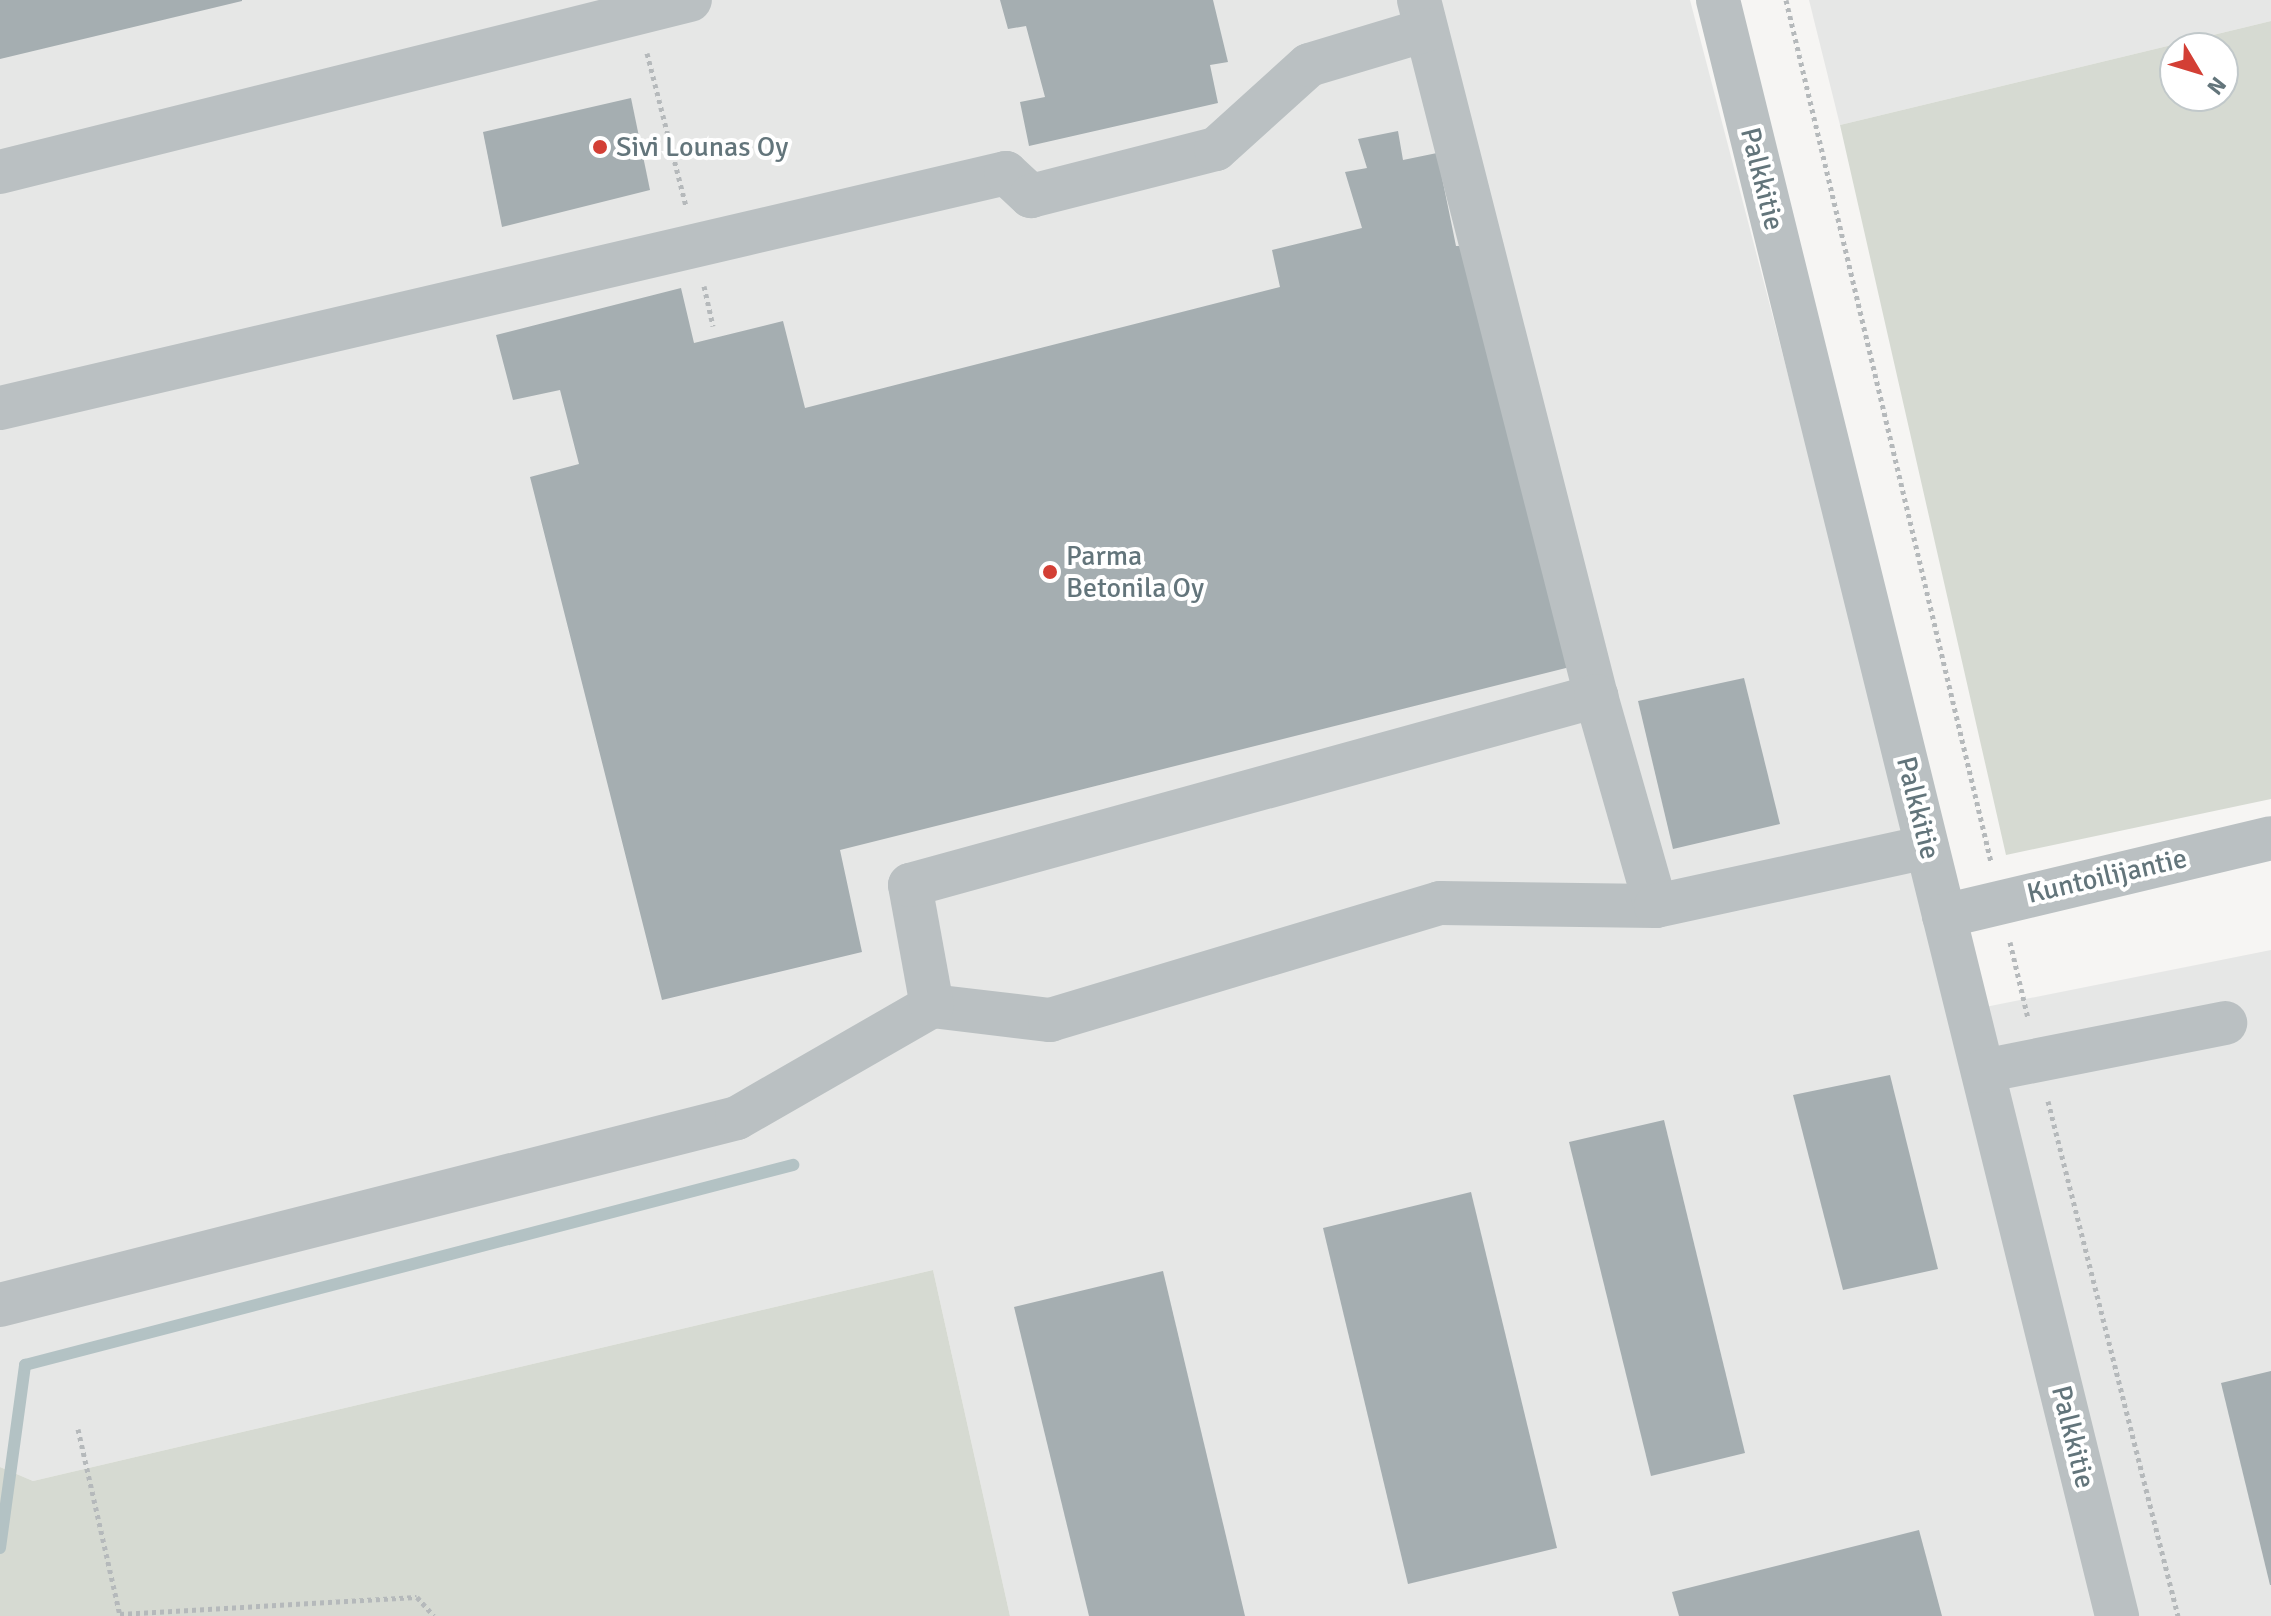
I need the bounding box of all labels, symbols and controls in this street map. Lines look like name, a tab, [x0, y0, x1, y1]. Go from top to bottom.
north arrow	[2159, 32, 2239, 112]
text: N	[2201, 72, 2232, 100]
street label: Palkkitie	[1733, 124, 1791, 234]
place label: Sivi Lounas Oy	[616, 130, 788, 164]
marker: Sivi Lounas Oy	[591, 138, 609, 156]
place label: Parma Betonila Oy	[1066, 539, 1204, 605]
marker: Parma Betonila Oy	[1041, 563, 1059, 581]
street label: Palkkitie	[1889, 753, 1947, 863]
street label: Kuntoilijantie	[2024, 841, 2190, 911]
street label: Palkkitie	[2044, 1382, 2102, 1492]

